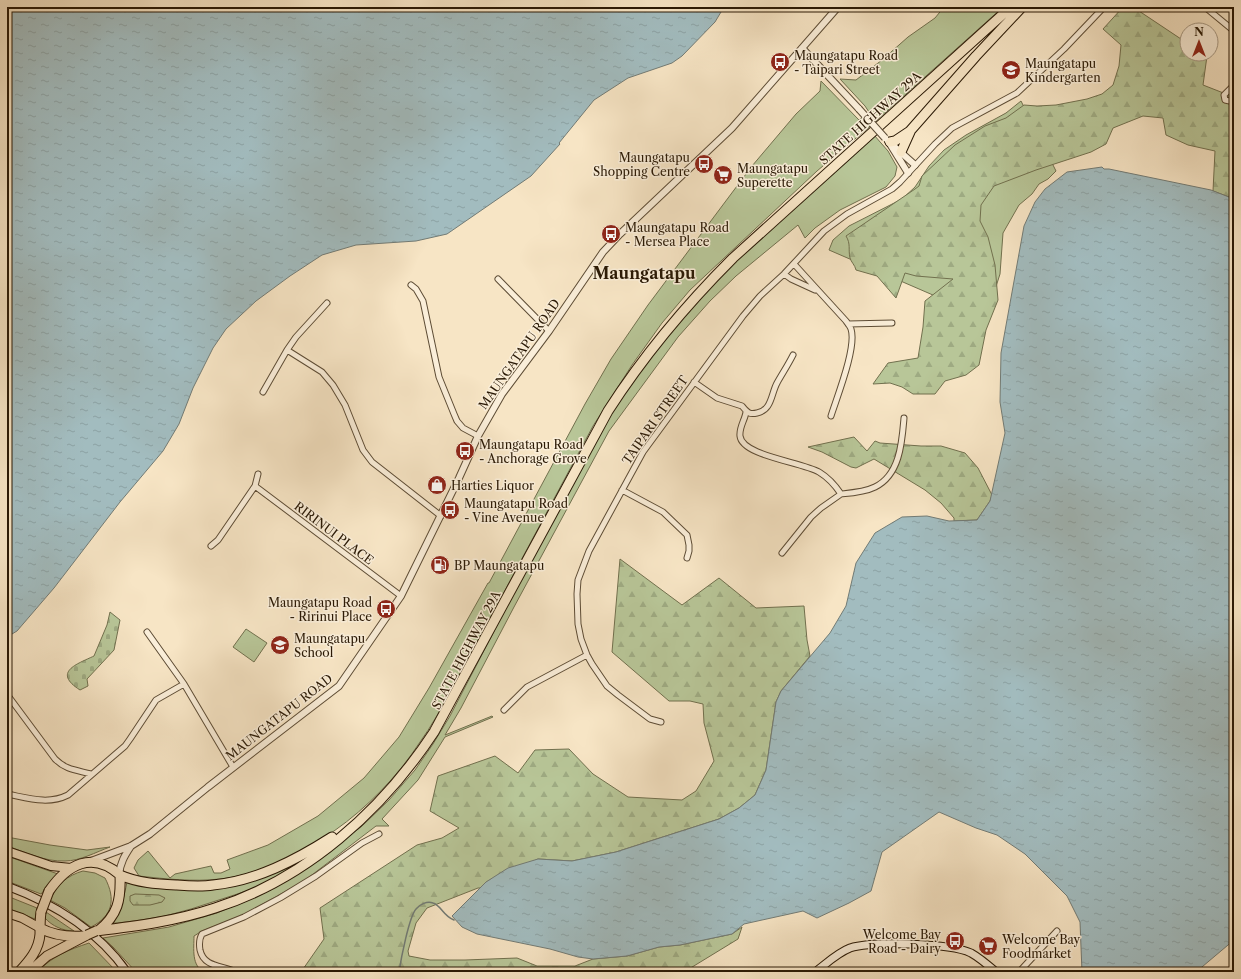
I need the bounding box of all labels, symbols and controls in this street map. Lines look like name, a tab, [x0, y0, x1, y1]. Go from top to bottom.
north arrow	[1179, 22, 1219, 62]
text: N	[1194, 25, 1204, 39]
place label: Maungatapu Road - Taipari Street	[794, 48, 899, 77]
bus stop icon: Maungatapu Road - Taipari Street	[769, 51, 791, 73]
place label: Maungatapu Kindergarten	[1025, 56, 1101, 85]
school or university icon: Maungatapu Kindergarten	[1000, 59, 1022, 81]
street label: STATE HIGHWAY 29A	[816, 67, 925, 168]
place label: Maungatapu Shopping Centre	[593, 150, 691, 179]
bus stop icon: Maungatapu Shopping Centre	[693, 153, 715, 175]
place label: Maungatapu Superette	[737, 161, 809, 190]
supermarket icon: Maungatapu Superette	[712, 164, 734, 186]
place label: Maungatapu Road - Mersea Place	[625, 220, 730, 249]
bus stop icon: Maungatapu Road - Mersea Place	[600, 223, 622, 245]
district label: Maungatapu	[592, 263, 696, 283]
street label: MAUNGATAPU ROAD	[475, 296, 563, 412]
street label: TAIPARI STREET	[619, 373, 691, 467]
place label: Maungatapu Road - Anchorage Grove	[479, 437, 587, 466]
bus stop icon: Maungatapu Road - Anchorage Grove	[454, 440, 476, 462]
shop icon: Harties Liquor	[426, 474, 448, 496]
place label: Harties Liquor	[451, 478, 534, 493]
place label: Maungatapu Road - Vine Avenue	[464, 496, 569, 525]
street label: RIRINUI PLACE	[291, 498, 377, 568]
bus stop icon: Maungatapu Road - Vine Avenue	[439, 499, 461, 521]
fuel station icon: BP Maungatapu	[429, 554, 451, 576]
place label: BP Maungatapu	[454, 558, 545, 573]
street label: STATE HIGHWAY 29A	[428, 587, 504, 712]
place label: Maungatapu Road - Ririnui Place	[268, 595, 373, 624]
bus stop icon: Maungatapu Road - Ririnui Place	[375, 598, 397, 620]
place label: Maungatapu School	[294, 631, 366, 660]
school or university icon: Maungatapu School	[269, 634, 291, 656]
street label: MAUNGATAPU ROAD	[223, 671, 336, 763]
place label: Welcome Bay Road - Dairy	[862, 927, 941, 956]
bus stop icon: Welcome Bay Road - Dairy	[944, 930, 966, 952]
place label: Welcome Bay Foodmarket	[1001, 932, 1081, 961]
supermarket icon: Welcome Bay Foodmarket	[977, 935, 999, 957]

